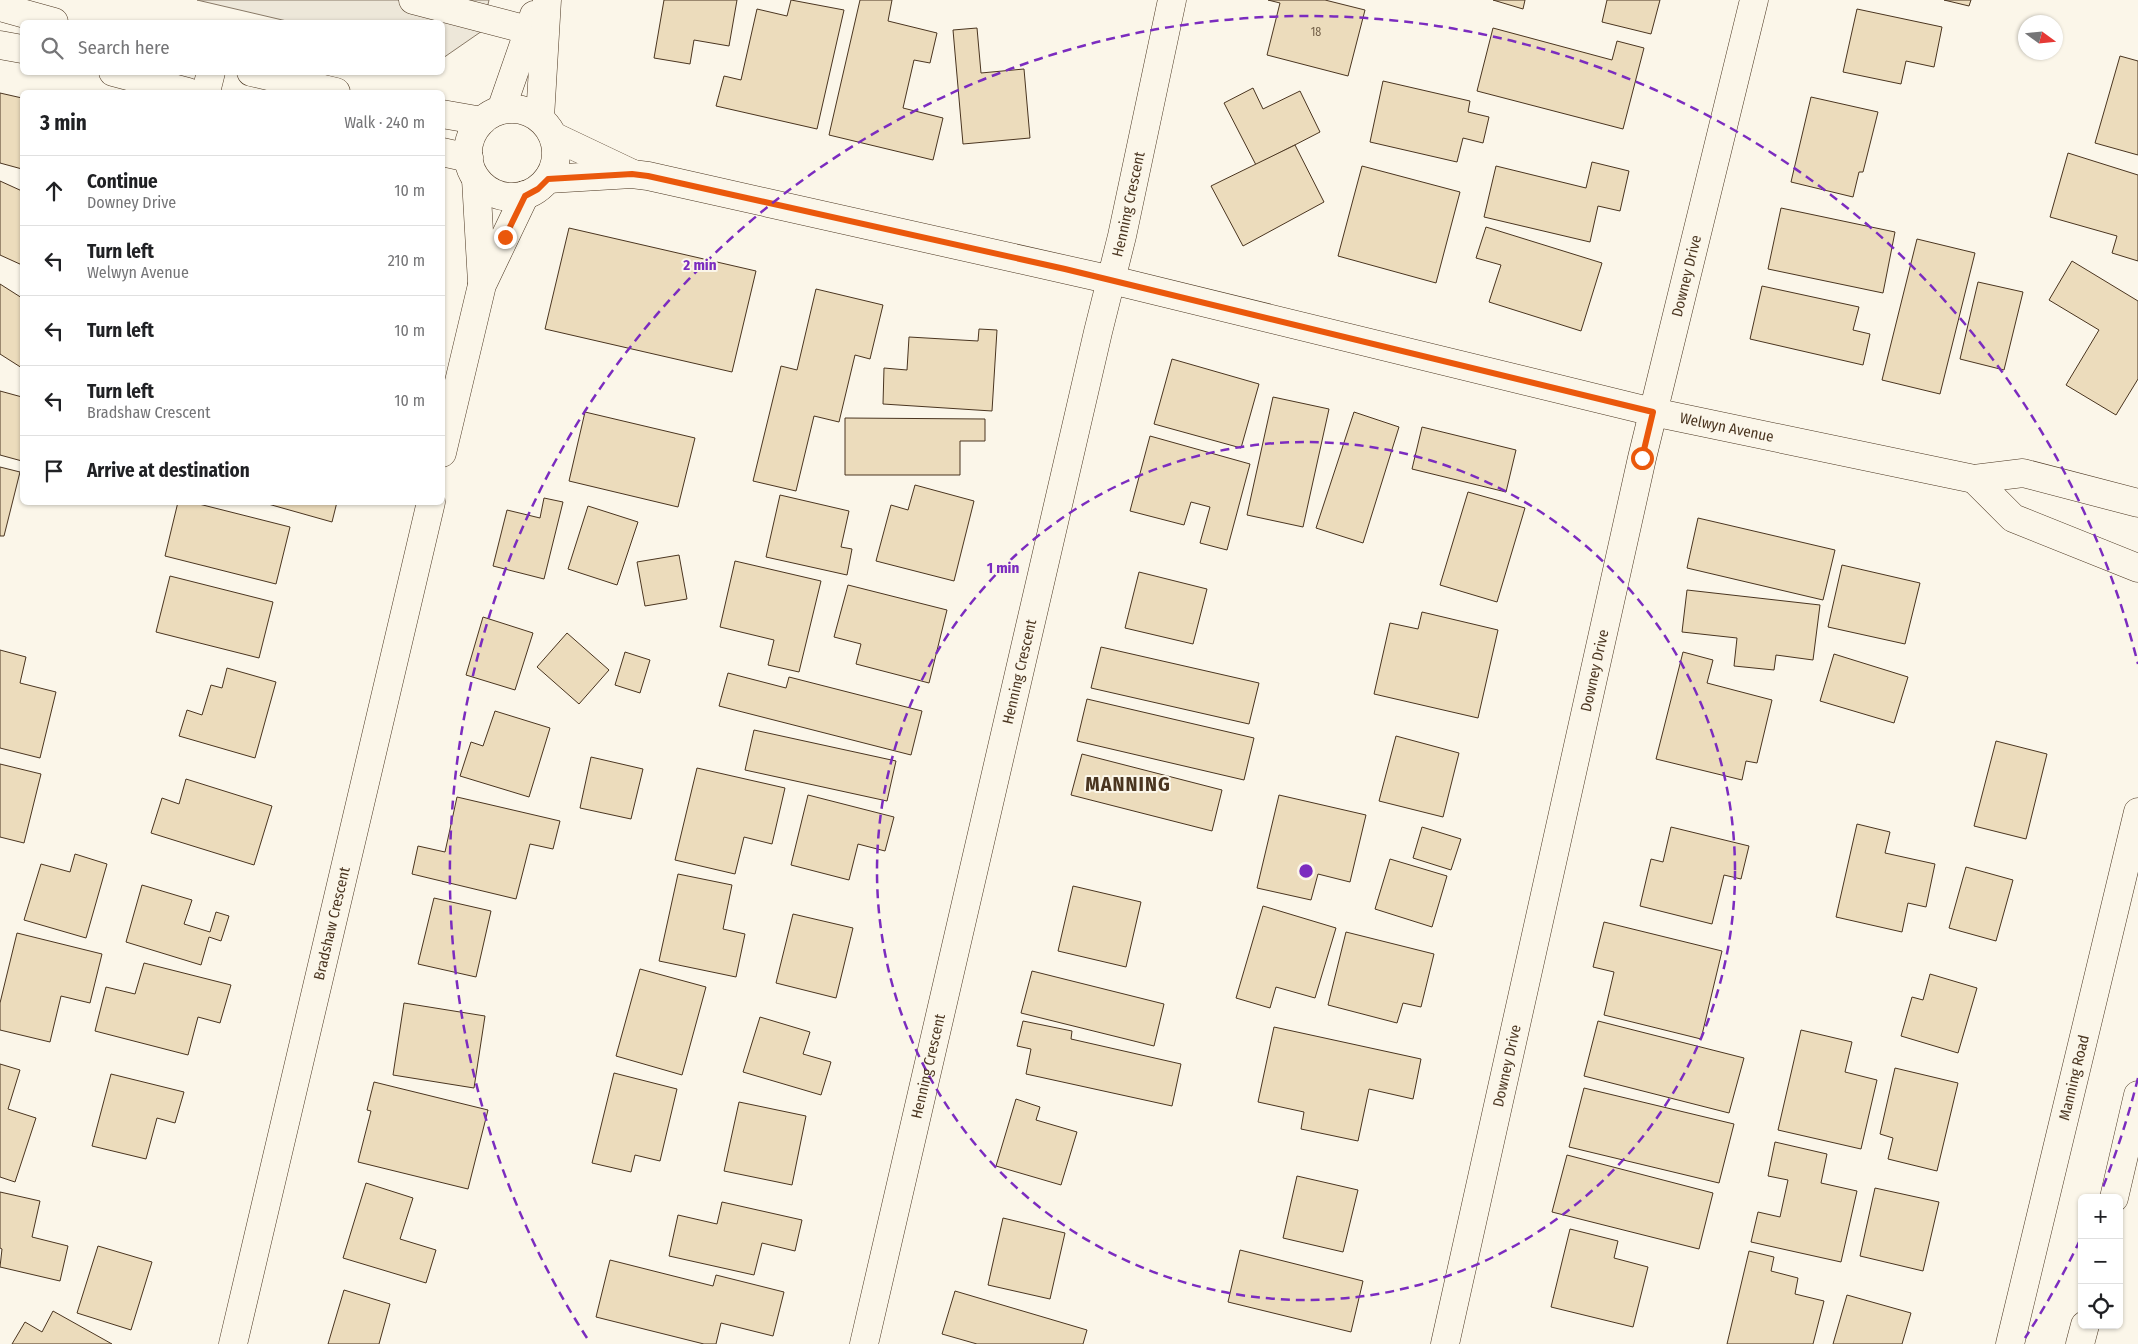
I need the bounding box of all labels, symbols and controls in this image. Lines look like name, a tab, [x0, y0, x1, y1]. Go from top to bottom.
north arrow	[2018, 15, 2063, 60]
search box	[20, 20, 445, 75]
house number: 18	[1311, 25, 1321, 39]
icon: search	[38, 34, 66, 62]
text: Search here	[78, 36, 170, 59]
text: 3 min	[40, 110, 87, 136]
text: Walk · 240 m	[344, 113, 425, 132]
street label: Henning Crescent	[1108, 150, 1149, 259]
text: Continue	[87, 170, 158, 193]
icon: ahead	[40, 177, 68, 205]
text: 10 m	[394, 181, 425, 200]
text: Downey Drive	[87, 193, 176, 212]
route end	[494, 226, 517, 249]
street label: Downey Drive	[1668, 233, 1705, 319]
text: Turn left	[87, 240, 154, 263]
icon: left	[40, 247, 68, 275]
text: 210 m	[388, 251, 425, 270]
text: 2 min	[682, 256, 717, 274]
text: Welwyn Avenue	[87, 263, 189, 282]
icon: left	[40, 317, 68, 345]
text: Turn left	[87, 319, 154, 342]
text: 10 m	[394, 321, 425, 340]
text: Turn left	[87, 380, 154, 403]
icon: left	[40, 387, 68, 415]
text: 10 m	[394, 391, 425, 410]
text: Bradshaw Crescent	[87, 403, 210, 422]
street label: Welwyn Avenue	[1678, 409, 1775, 446]
route start	[1631, 447, 1654, 470]
icon: arrive	[40, 457, 68, 485]
text: Arrive at destination	[87, 459, 250, 482]
text: 1 min	[987, 559, 1019, 577]
street label: Henning Crescent	[999, 617, 1040, 726]
street label: Downey Drive	[1577, 628, 1613, 713]
district label: MANNING	[1085, 772, 1171, 796]
centre of rings	[1297, 862, 1315, 880]
street label: Bradshaw Crescent	[310, 865, 354, 982]
street label: Henning Crescent	[907, 1012, 949, 1121]
street label: Downey Drive	[1489, 1023, 1525, 1109]
street label: Manning Road	[2055, 1033, 2093, 1122]
map controls	[2078, 1194, 2123, 1329]
button: +	[2078, 1194, 2123, 1239]
button: −	[2078, 1239, 2123, 1284]
button: locate	[2078, 1284, 2123, 1329]

